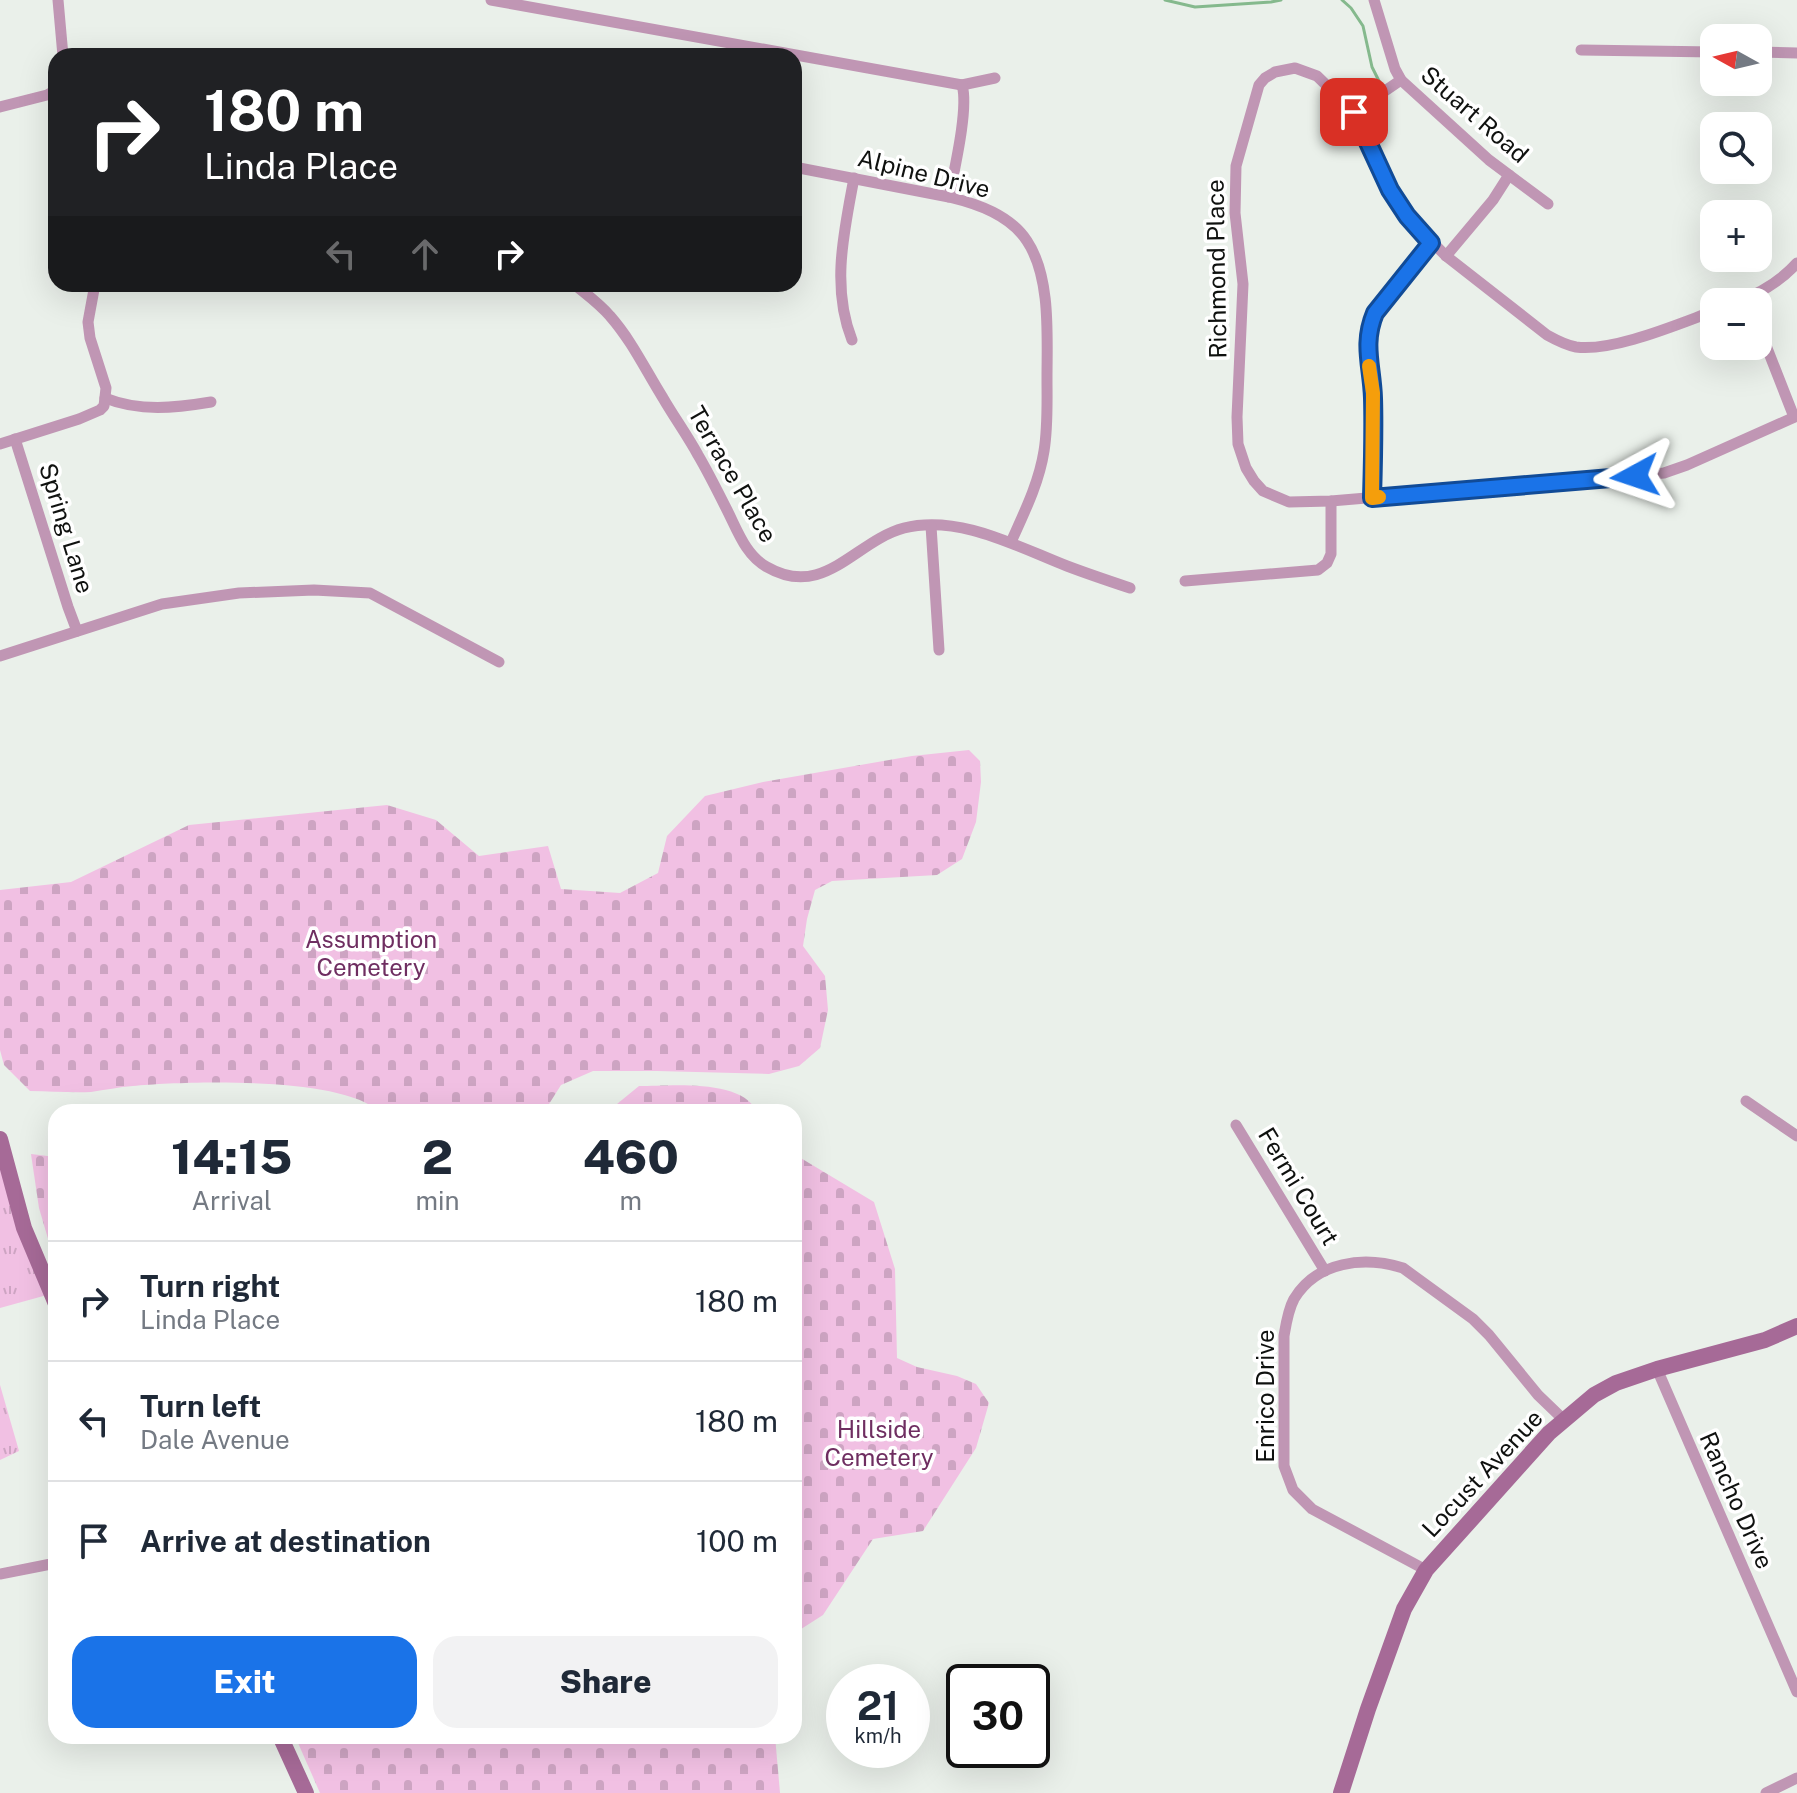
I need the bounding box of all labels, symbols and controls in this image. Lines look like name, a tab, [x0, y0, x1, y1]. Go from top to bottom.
north arrow	[1700, 24, 1772, 96]
map controls	[1700, 24, 1772, 360]
street label: Stuart Road	[1416, 60, 1534, 168]
text: 180 m	[204, 78, 364, 144]
pin	[1320, 78, 1388, 146]
icon: right	[72, 80, 176, 184]
icon: arrive	[1332, 90, 1376, 134]
button: search	[1700, 112, 1772, 184]
street label: Alpine Drive	[855, 143, 993, 203]
text: Linda Place	[204, 145, 398, 187]
street label: Richmond Place	[1200, 179, 1232, 359]
button: +	[1700, 200, 1772, 272]
icon: left	[319, 232, 363, 276]
icon: ahead	[403, 232, 447, 276]
icon: right	[487, 232, 531, 276]
button: −	[1700, 288, 1772, 360]
street label: Terrace Place	[683, 401, 783, 547]
position arrow	[1593, 434, 1677, 518]
street label: Spring Lane	[34, 460, 100, 596]
park label: Assumption Cemetery	[305, 925, 437, 981]
street label: Fermi Court	[1253, 1122, 1345, 1250]
text: 14:15	[171, 1128, 292, 1185]
text: 2	[422, 1128, 453, 1185]
text: 460	[583, 1128, 679, 1185]
text: Arrival	[192, 1185, 272, 1216]
text: min	[415, 1185, 460, 1216]
text: m	[620, 1185, 642, 1216]
text: Turn right	[140, 1268, 280, 1304]
icon: right	[72, 1279, 116, 1323]
text: 180 m	[695, 1283, 778, 1319]
text: Linda Place	[140, 1304, 280, 1335]
street label: Enrico Drive	[1251, 1329, 1279, 1463]
text: Turn left	[140, 1388, 261, 1424]
icon: left	[72, 1399, 116, 1443]
text: 180 m	[695, 1403, 778, 1439]
street label: Locust Avenue	[1416, 1404, 1548, 1542]
park label: Hillside Cemetery	[824, 1415, 934, 1471]
text: Dale Avenue	[140, 1424, 290, 1455]
street label: Rancho Drive	[1694, 1427, 1780, 1573]
icon: arrive	[72, 1519, 116, 1563]
text: Arrive at destination	[140, 1523, 431, 1559]
text: 100 m	[696, 1523, 778, 1559]
button: Exit	[72, 1636, 417, 1728]
button: Share	[433, 1636, 778, 1728]
speed limit sign: 30	[946, 1664, 1050, 1768]
text: 21	[857, 1682, 899, 1729]
text: km/h	[854, 1724, 902, 1748]

